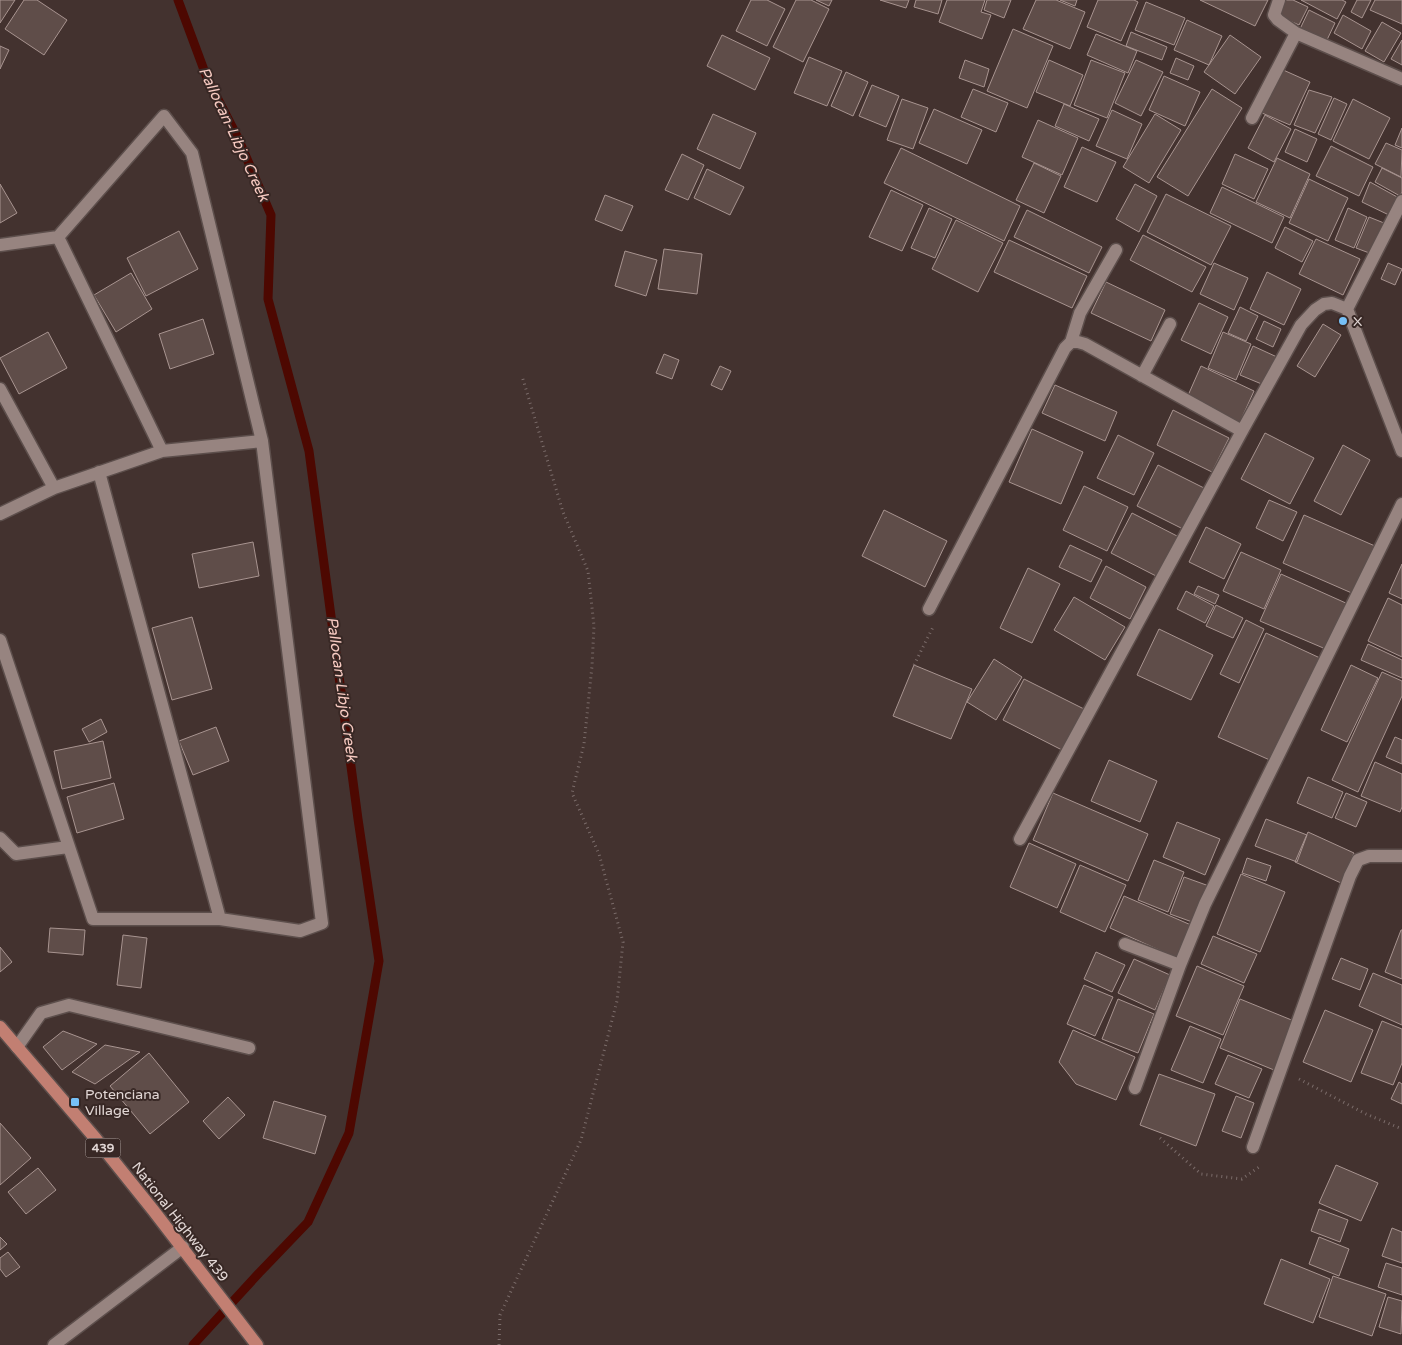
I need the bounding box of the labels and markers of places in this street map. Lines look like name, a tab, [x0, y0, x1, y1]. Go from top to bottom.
place label: X	[1353, 313, 1362, 330]
marker: X	[1337, 315, 1349, 327]
place label: Potenciana Village	[85, 1086, 160, 1119]
marker: Potenciana Village	[69, 1096, 81, 1108]

